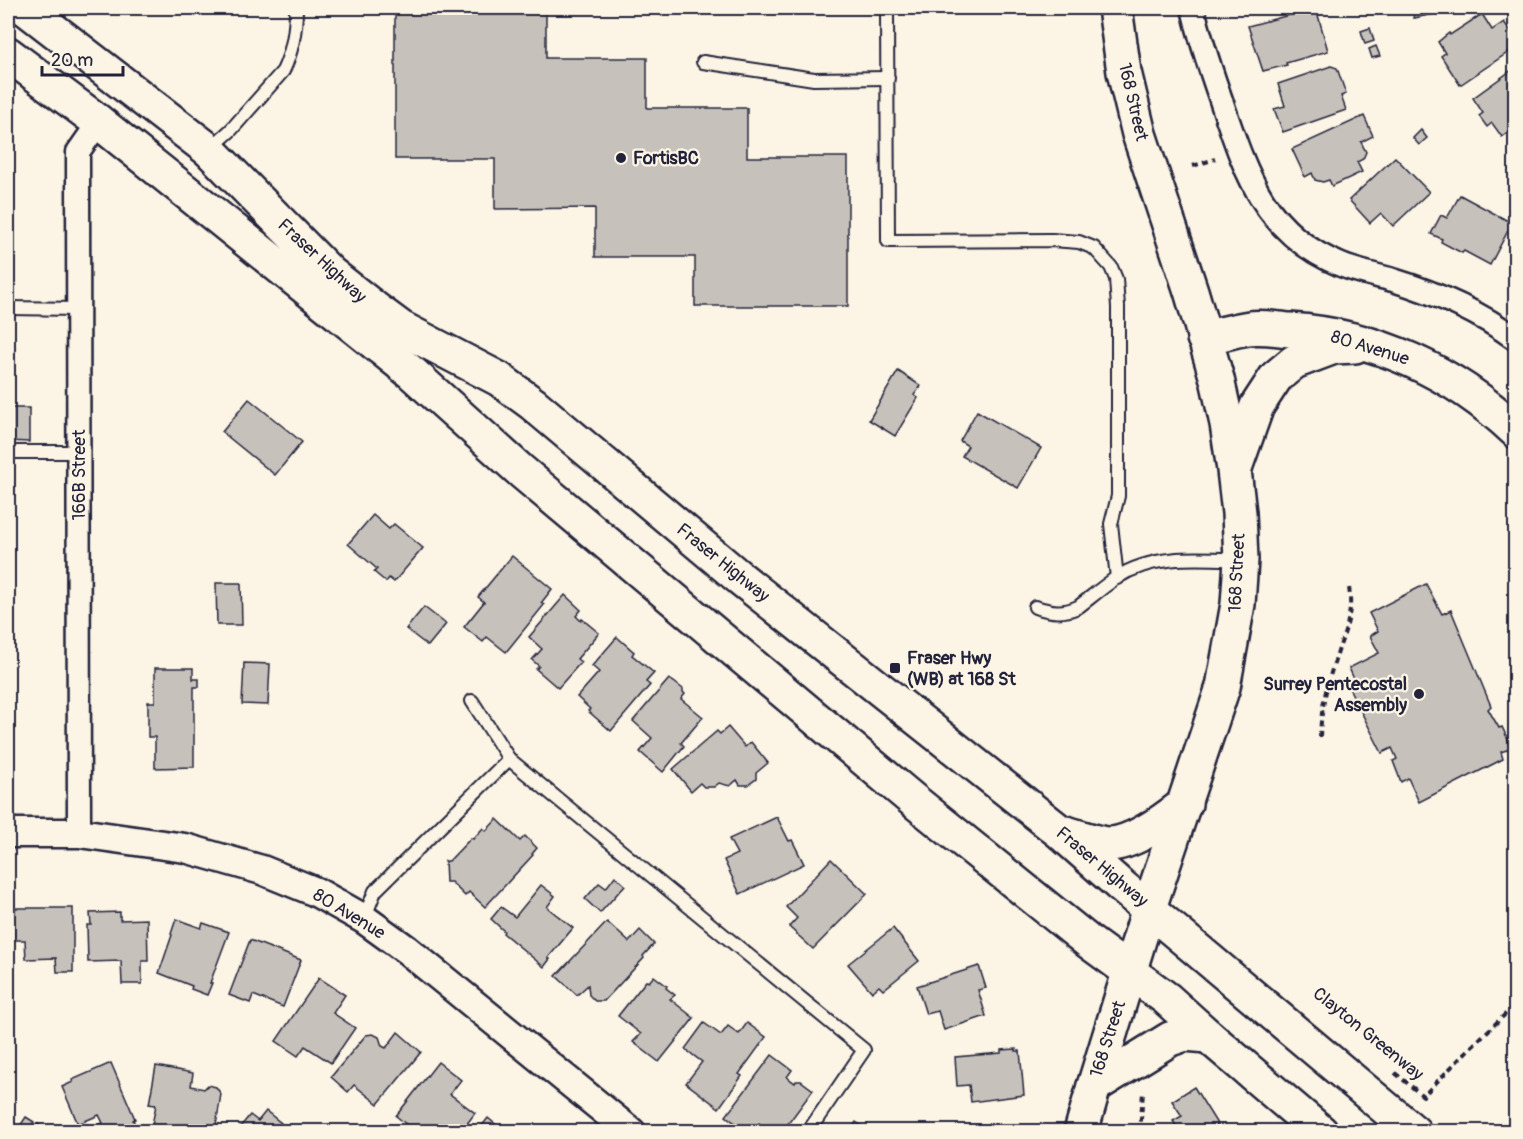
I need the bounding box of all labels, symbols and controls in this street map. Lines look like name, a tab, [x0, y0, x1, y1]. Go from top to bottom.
scale bar	[42, 39, 123, 77]
text: 20 m	[51, 49, 93, 72]
street label: 168 Street	[1113, 61, 1153, 144]
place label: FortisBC	[633, 147, 699, 170]
marker: FortisBC	[614, 151, 628, 165]
street label: Fraser Highway	[273, 214, 372, 308]
street label: 80 Avenue	[1328, 325, 1412, 371]
street label: 166B Street	[68, 429, 91, 520]
street label: Fraser Highway	[672, 518, 775, 608]
street label: 168 Street	[1223, 532, 1251, 613]
place label: Fraser Hwy (WB) at 168 St	[907, 647, 1017, 691]
marker: Fraser Hwy (WB) at 168 St	[888, 661, 902, 675]
place label: Surrey Pentecostal Assembly	[1263, 673, 1407, 717]
marker: Surrey Pentecostal Assembly	[1412, 687, 1426, 701]
street label: Fraser Highway	[1051, 822, 1153, 912]
street label: 80 Avenue	[309, 883, 390, 945]
street label: Clayton Greenway	[1308, 982, 1428, 1086]
street label: 168 Street	[1085, 997, 1131, 1080]

